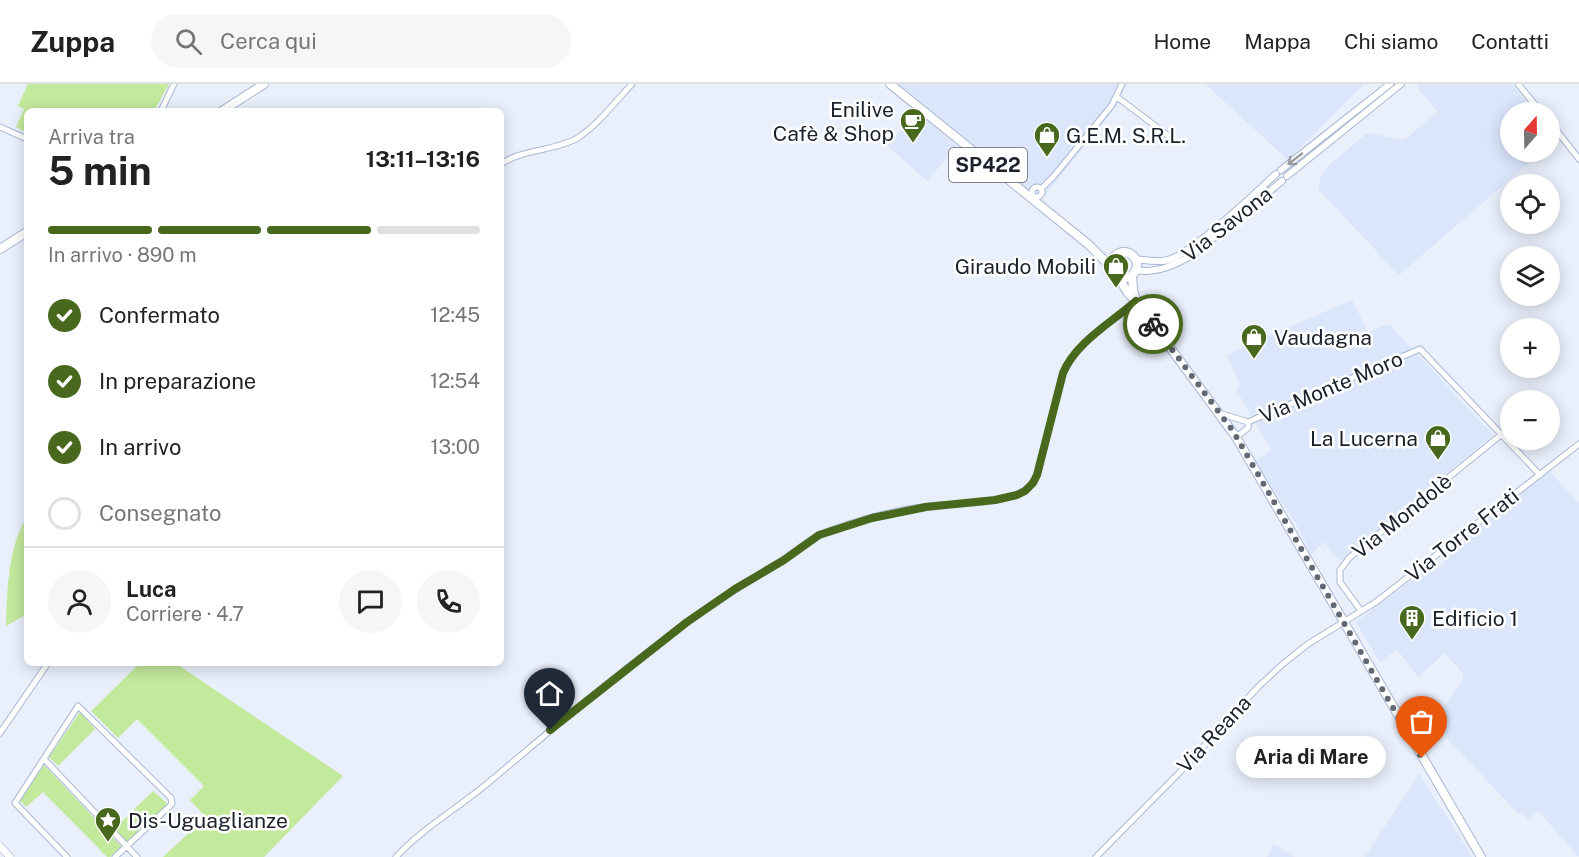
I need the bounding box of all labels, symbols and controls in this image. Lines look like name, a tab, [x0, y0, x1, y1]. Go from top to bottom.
search box	[151, 14, 571, 68]
text: Zuppa	[30, 25, 115, 58]
icon: search	[172, 25, 205, 58]
text: Cerca qui	[220, 28, 317, 54]
text: Home	[1153, 29, 1211, 54]
text: Mappa	[1244, 29, 1311, 54]
text: Chi siamo	[1344, 29, 1438, 54]
text: Contatti	[1471, 29, 1549, 54]
place label: Enilive Cafè & Shop	[773, 97, 894, 146]
north arrow	[1500, 102, 1560, 162]
map controls	[1500, 102, 1560, 450]
cafe icon: Enilive Cafè & Shop	[898, 106, 928, 144]
shop icon: G.E.M. S.R.L.	[1032, 120, 1062, 158]
place label: G.E.M. S.R.L.	[1066, 123, 1186, 148]
text: Arriva tra	[48, 125, 135, 149]
text: 13:11–13:16	[366, 146, 480, 172]
text: 5 min	[48, 148, 152, 194]
road number: SP422	[949, 148, 1027, 182]
one-way arrow	[1287, 153, 1303, 166]
button: locate	[1500, 174, 1560, 234]
street label: Via Savona	[1177, 181, 1277, 267]
text: In arrivo · 890 m	[48, 243, 197, 267]
button: layers	[1500, 246, 1560, 306]
shop icon: Giraudo Mobili	[1101, 251, 1131, 289]
place label: Giraudo Mobili	[955, 254, 1096, 279]
courier	[1123, 294, 1183, 354]
icon: check	[48, 299, 81, 332]
text: Confermato	[99, 302, 220, 328]
text: 12:45	[430, 303, 480, 327]
icon: bike	[1137, 308, 1170, 341]
button: +	[1500, 318, 1560, 378]
shop icon: Vaudagna	[1239, 322, 1269, 360]
place label: Vaudagna	[1274, 325, 1372, 350]
street label: Via Monte Moro	[1256, 346, 1406, 428]
icon: check	[48, 365, 81, 398]
text: In preparazione	[99, 368, 256, 394]
text: 12:54	[430, 369, 480, 393]
button: −	[1500, 390, 1560, 450]
shop icon: La Lucerna	[1423, 423, 1453, 461]
place label: La Lucerna	[1310, 426, 1418, 451]
icon: check	[48, 431, 81, 464]
text: In arrivo	[99, 434, 181, 460]
text: 13:00	[430, 435, 480, 459]
street label: Via Mondolè	[1347, 468, 1457, 564]
street label: Via Torre Frati	[1400, 483, 1524, 587]
text: Consegnato	[99, 500, 221, 526]
button: person	[48, 570, 111, 633]
button: chat	[339, 570, 402, 633]
button: phone	[417, 570, 480, 633]
text: Luca	[126, 576, 176, 602]
text: Corriere · 4.7	[126, 602, 244, 626]
building icon: Edificio 1	[1397, 603, 1427, 641]
place label: Edificio 1	[1432, 606, 1518, 631]
pin	[524, 668, 575, 730]
icon: home	[533, 677, 566, 710]
street label: Via Reana	[1172, 690, 1256, 778]
pin	[1396, 696, 1447, 758]
icon: bag	[1405, 705, 1438, 738]
callout: Aria di Mare	[1236, 737, 1386, 779]
text: Aria di Mare	[1253, 745, 1369, 769]
place icon: Dis-Uguaglianze	[93, 805, 123, 843]
place label: Dis-Uguaglianze	[128, 808, 288, 833]

